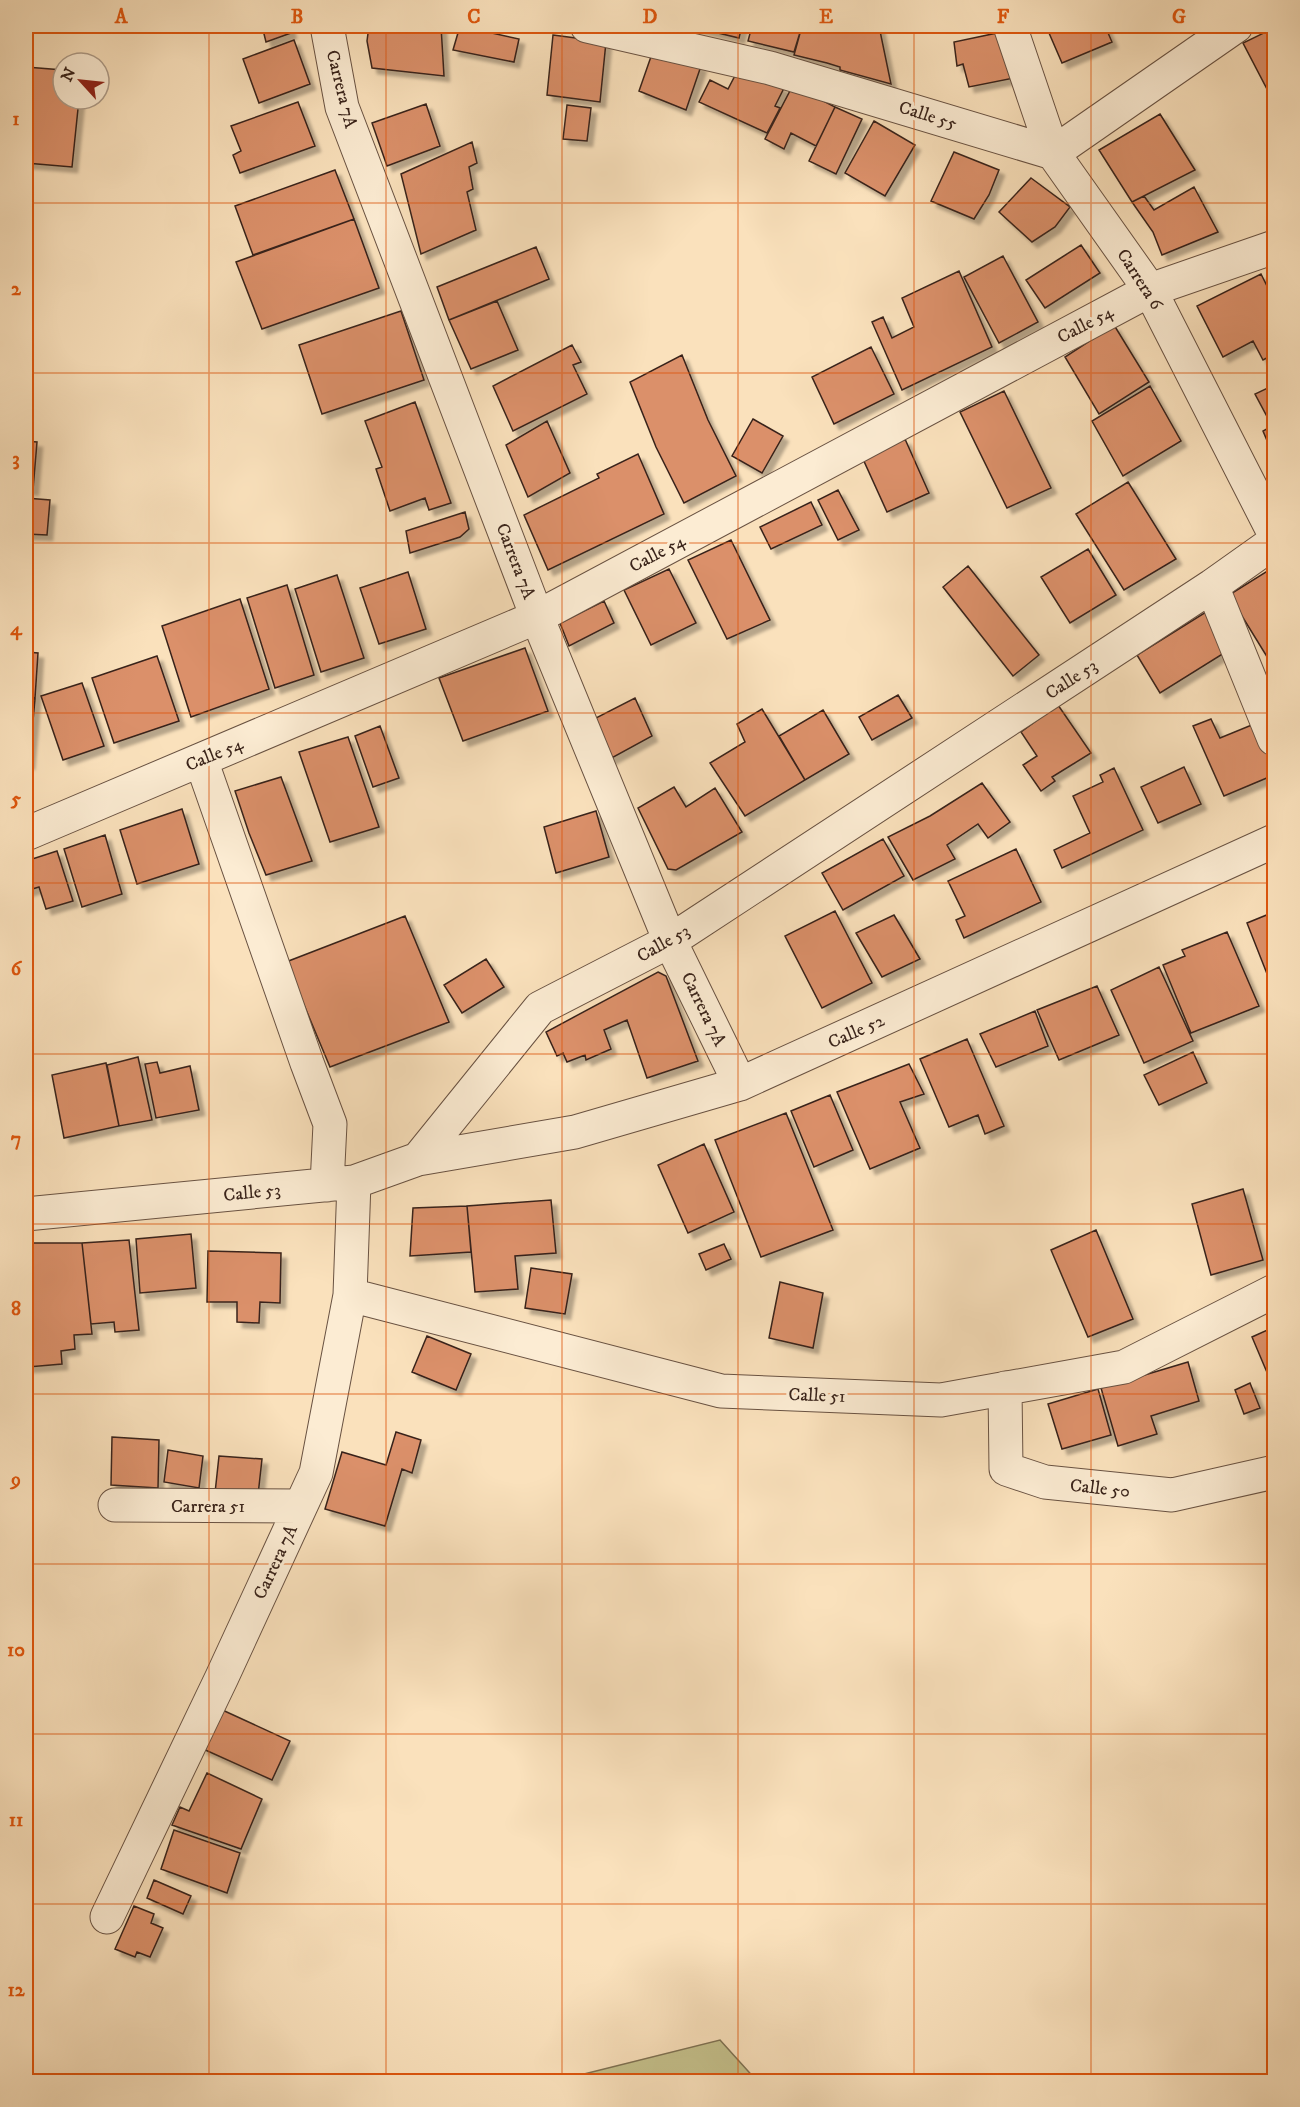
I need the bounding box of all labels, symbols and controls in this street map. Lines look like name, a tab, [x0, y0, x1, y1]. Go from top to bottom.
text: A	[114, 5, 129, 30]
text: B	[291, 5, 303, 30]
text: C	[467, 5, 481, 30]
text: D	[643, 5, 658, 30]
text: E	[819, 5, 833, 30]
text: F	[997, 5, 1010, 30]
text: G	[1172, 5, 1186, 30]
street label: Carrera 7A	[321, 48, 361, 131]
north arrow	[51, 51, 111, 111]
text: N	[57, 64, 80, 85]
street label: Calle 55	[896, 97, 959, 135]
text: 1	[12, 107, 20, 132]
street label: Carrera 6	[1111, 245, 1167, 315]
text: 2	[11, 277, 22, 302]
street label: Calle 54	[1054, 301, 1118, 349]
text: 3	[12, 447, 20, 472]
street label: Carrera 7A	[491, 520, 540, 603]
street label: Calle 54	[626, 530, 690, 578]
text: 4	[10, 617, 23, 642]
street label: Calle 53	[1042, 655, 1102, 705]
street label: Calle 54	[182, 733, 247, 777]
text: 5	[10, 787, 21, 812]
street label: Calle 53	[633, 920, 694, 968]
text: 6	[11, 957, 23, 982]
street label: Carrera 7A	[676, 969, 731, 1051]
street label: Calle 52	[825, 1010, 888, 1054]
text: 7	[11, 1127, 21, 1152]
street label: Calle 53	[222, 1179, 282, 1207]
text: 8	[11, 1297, 21, 1322]
street label: Calle 51	[788, 1384, 846, 1408]
text: 9	[9, 1468, 21, 1493]
street label: Calle 50	[1069, 1475, 1131, 1503]
street label: Carrera 51	[171, 1496, 245, 1518]
street label: Carrera 7A	[249, 1521, 303, 1603]
text: 10	[7, 1638, 25, 1663]
text: 11	[9, 1808, 23, 1833]
text: 12	[7, 1978, 26, 2003]

